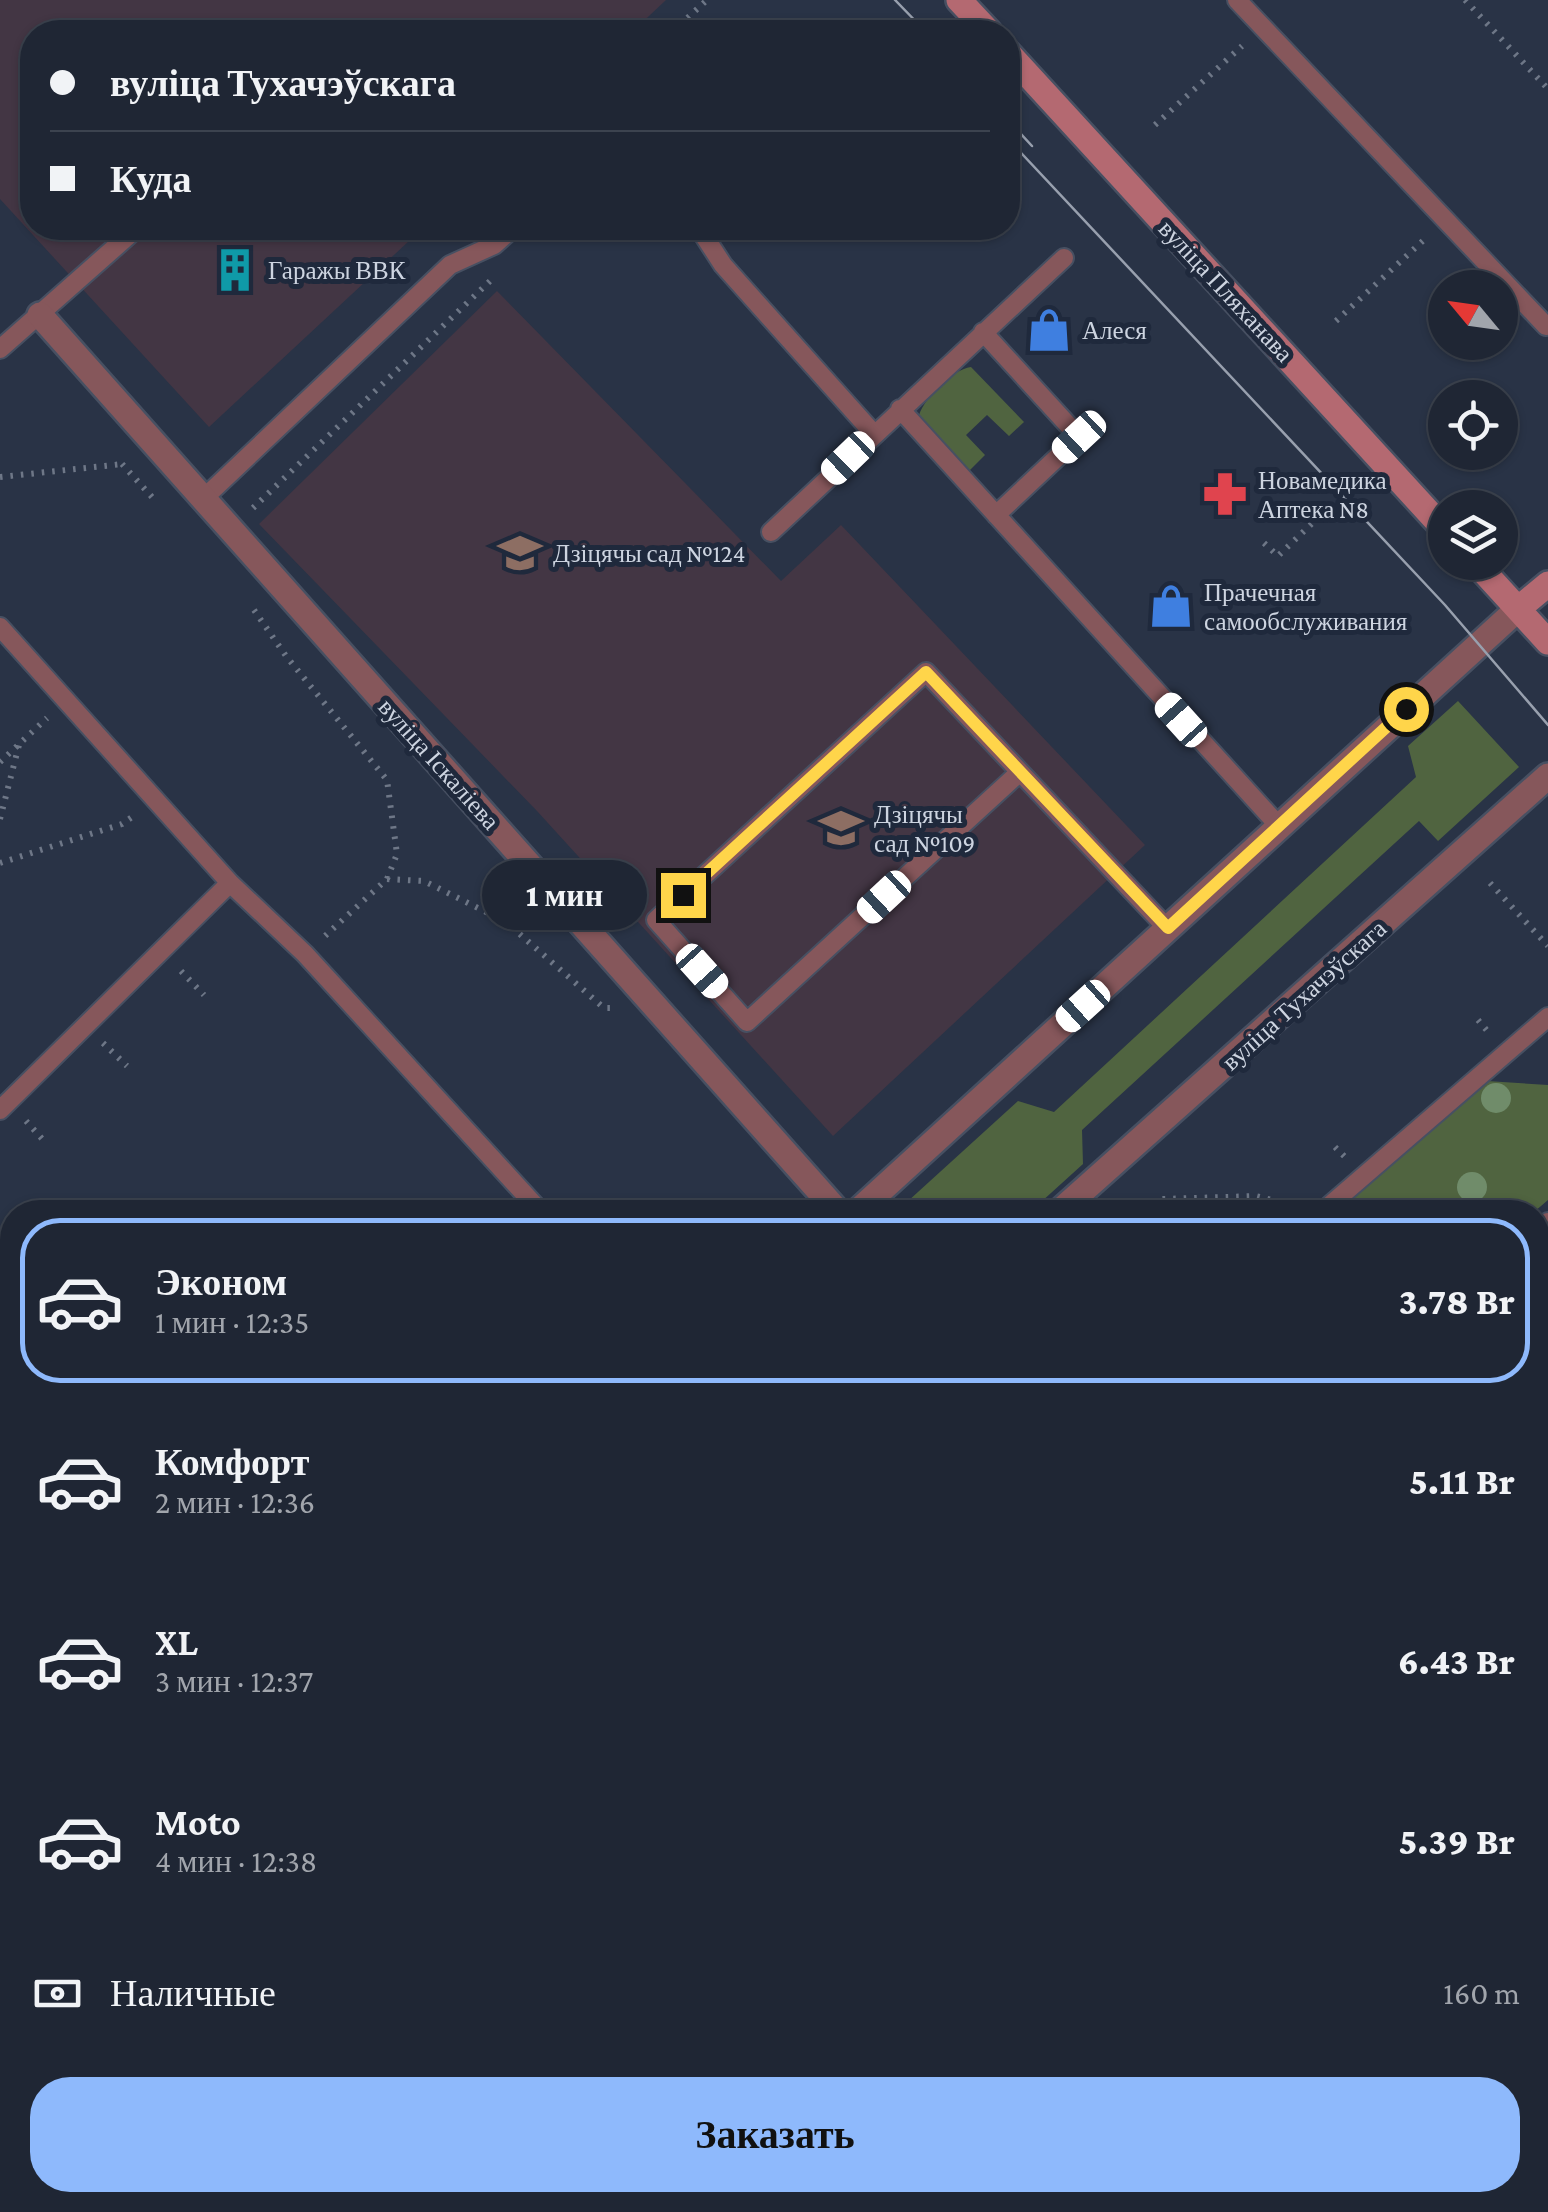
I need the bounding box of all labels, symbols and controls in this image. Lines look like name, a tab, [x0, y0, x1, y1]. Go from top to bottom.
text: вуліца Тухачэўскага	[110, 62, 456, 104]
text: Куда	[110, 158, 191, 200]
street label: вуліца Пляханава	[1154, 215, 1298, 367]
building icon: Гаражы ВВК	[211, 246, 259, 294]
place label: Гаражы ВВК	[268, 257, 406, 284]
north arrow	[1428, 270, 1518, 360]
map controls	[1428, 270, 1518, 580]
shop icon: Алеся	[1025, 306, 1073, 354]
place label: Алеся	[1082, 317, 1147, 344]
button: locate	[1428, 380, 1518, 470]
car	[1047, 406, 1111, 468]
car	[816, 426, 880, 490]
place label: Новамедика Аптека N8	[1258, 467, 1387, 523]
pharmacy icon: Новамедика Аптека N8	[1201, 470, 1249, 518]
button: layers	[1428, 490, 1518, 580]
school or university icon: Дзіцячы сад №124	[496, 529, 544, 577]
place label: Дзіцячы сад №124	[553, 540, 746, 567]
place label: Прачечная самообслуживания	[1204, 579, 1408, 635]
shop icon: Прачечная самообслуживания	[1147, 582, 1195, 630]
route start	[1384, 687, 1429, 732]
car	[1150, 688, 1212, 752]
street label: вуліца Іскаліева	[373, 693, 505, 835]
place label: Дзіцячы сад №109	[874, 801, 975, 857]
school or university icon: Дзіцячы сад №109	[817, 804, 865, 852]
callout: 1 мин	[483, 860, 648, 930]
car	[852, 866, 916, 928]
route end	[661, 873, 706, 918]
text: 1 мин	[526, 877, 603, 913]
street label: вуліца Тухачэўскага	[1217, 914, 1391, 1076]
car	[671, 939, 733, 1003]
car	[1051, 975, 1115, 1037]
icon: car	[35, 1256, 125, 1346]
text: Эконом	[155, 1261, 287, 1303]
text: 3.78 Br	[1399, 1280, 1515, 1322]
text: 1 мин · 12:35	[155, 1304, 309, 1340]
icon: car	[35, 1436, 125, 1526]
text: Комфорт	[155, 1441, 309, 1483]
text: 5.11 Br	[1409, 1460, 1515, 1502]
text: 2 мин · 12:36	[155, 1484, 315, 1520]
icon: car	[35, 1616, 125, 1706]
text: XL	[155, 1621, 198, 1663]
text: 6.43 Br	[1398, 1640, 1515, 1682]
text: 3 мин · 12:37	[155, 1663, 313, 1699]
icon: car	[35, 1796, 125, 1886]
text: Moto	[155, 1801, 241, 1843]
text: 5.39 Br	[1399, 1820, 1515, 1862]
text: 4 мин · 12:38	[155, 1843, 317, 1879]
icon: cash	[30, 1966, 85, 2021]
text: Наличные	[110, 1972, 276, 2014]
text: 160 m	[1443, 1975, 1520, 2011]
button: Заказать	[30, 2077, 1520, 2192]

